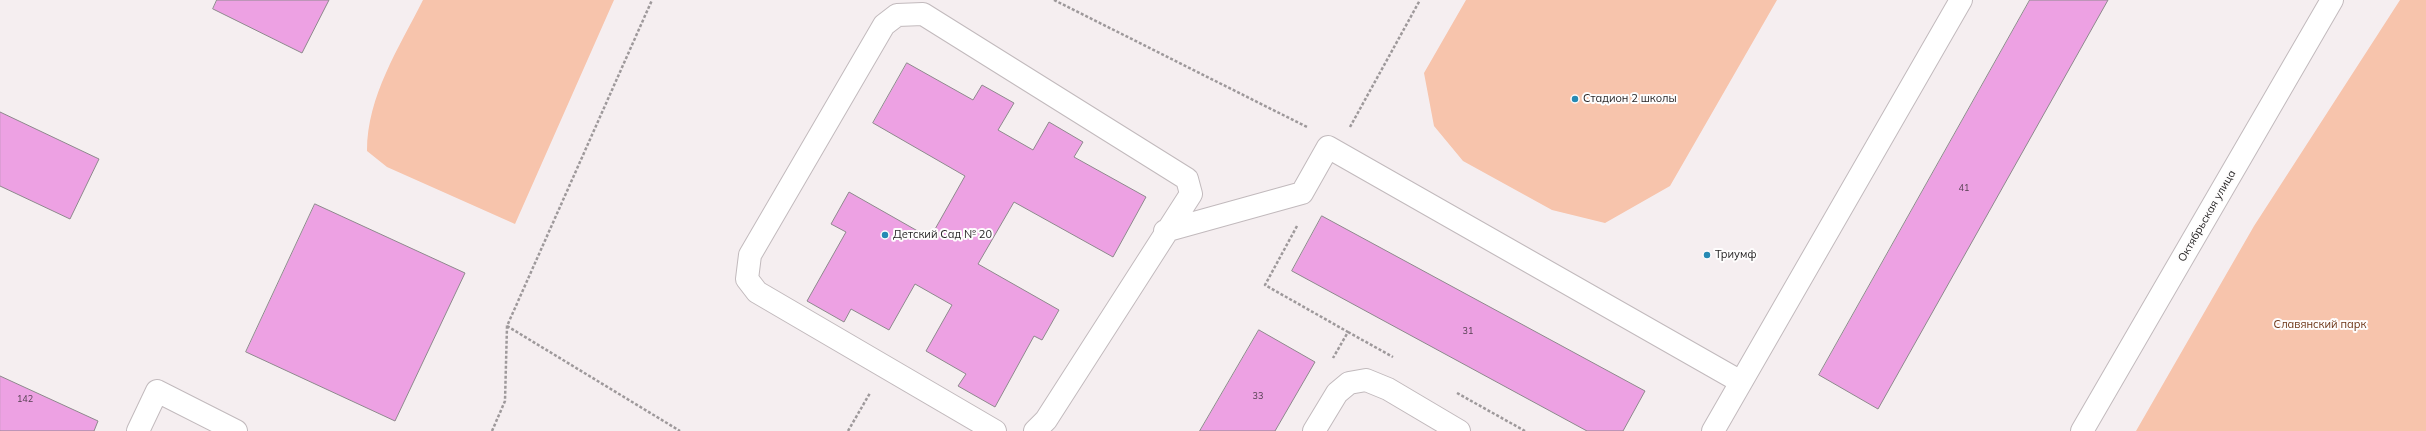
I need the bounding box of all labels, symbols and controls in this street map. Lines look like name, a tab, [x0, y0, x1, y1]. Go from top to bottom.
place label: Стадион 2 школы	[1583, 92, 1677, 106]
marker: Стадион 2 школы	[1570, 94, 1580, 104]
street label: Октябрьская улица	[2175, 168, 2239, 264]
house number: 41	[1959, 183, 1969, 193]
place label: Детский Сад № 20	[893, 228, 992, 242]
marker: Детский Сад № 20	[880, 230, 890, 240]
place label: Триумф	[1715, 248, 1756, 262]
marker: Триумф	[1702, 250, 1712, 260]
park label: Славянский парк	[2274, 318, 2366, 332]
house number: 31	[1463, 326, 1473, 336]
house number: 33	[1253, 391, 1263, 401]
house number: 142	[17, 394, 33, 404]

